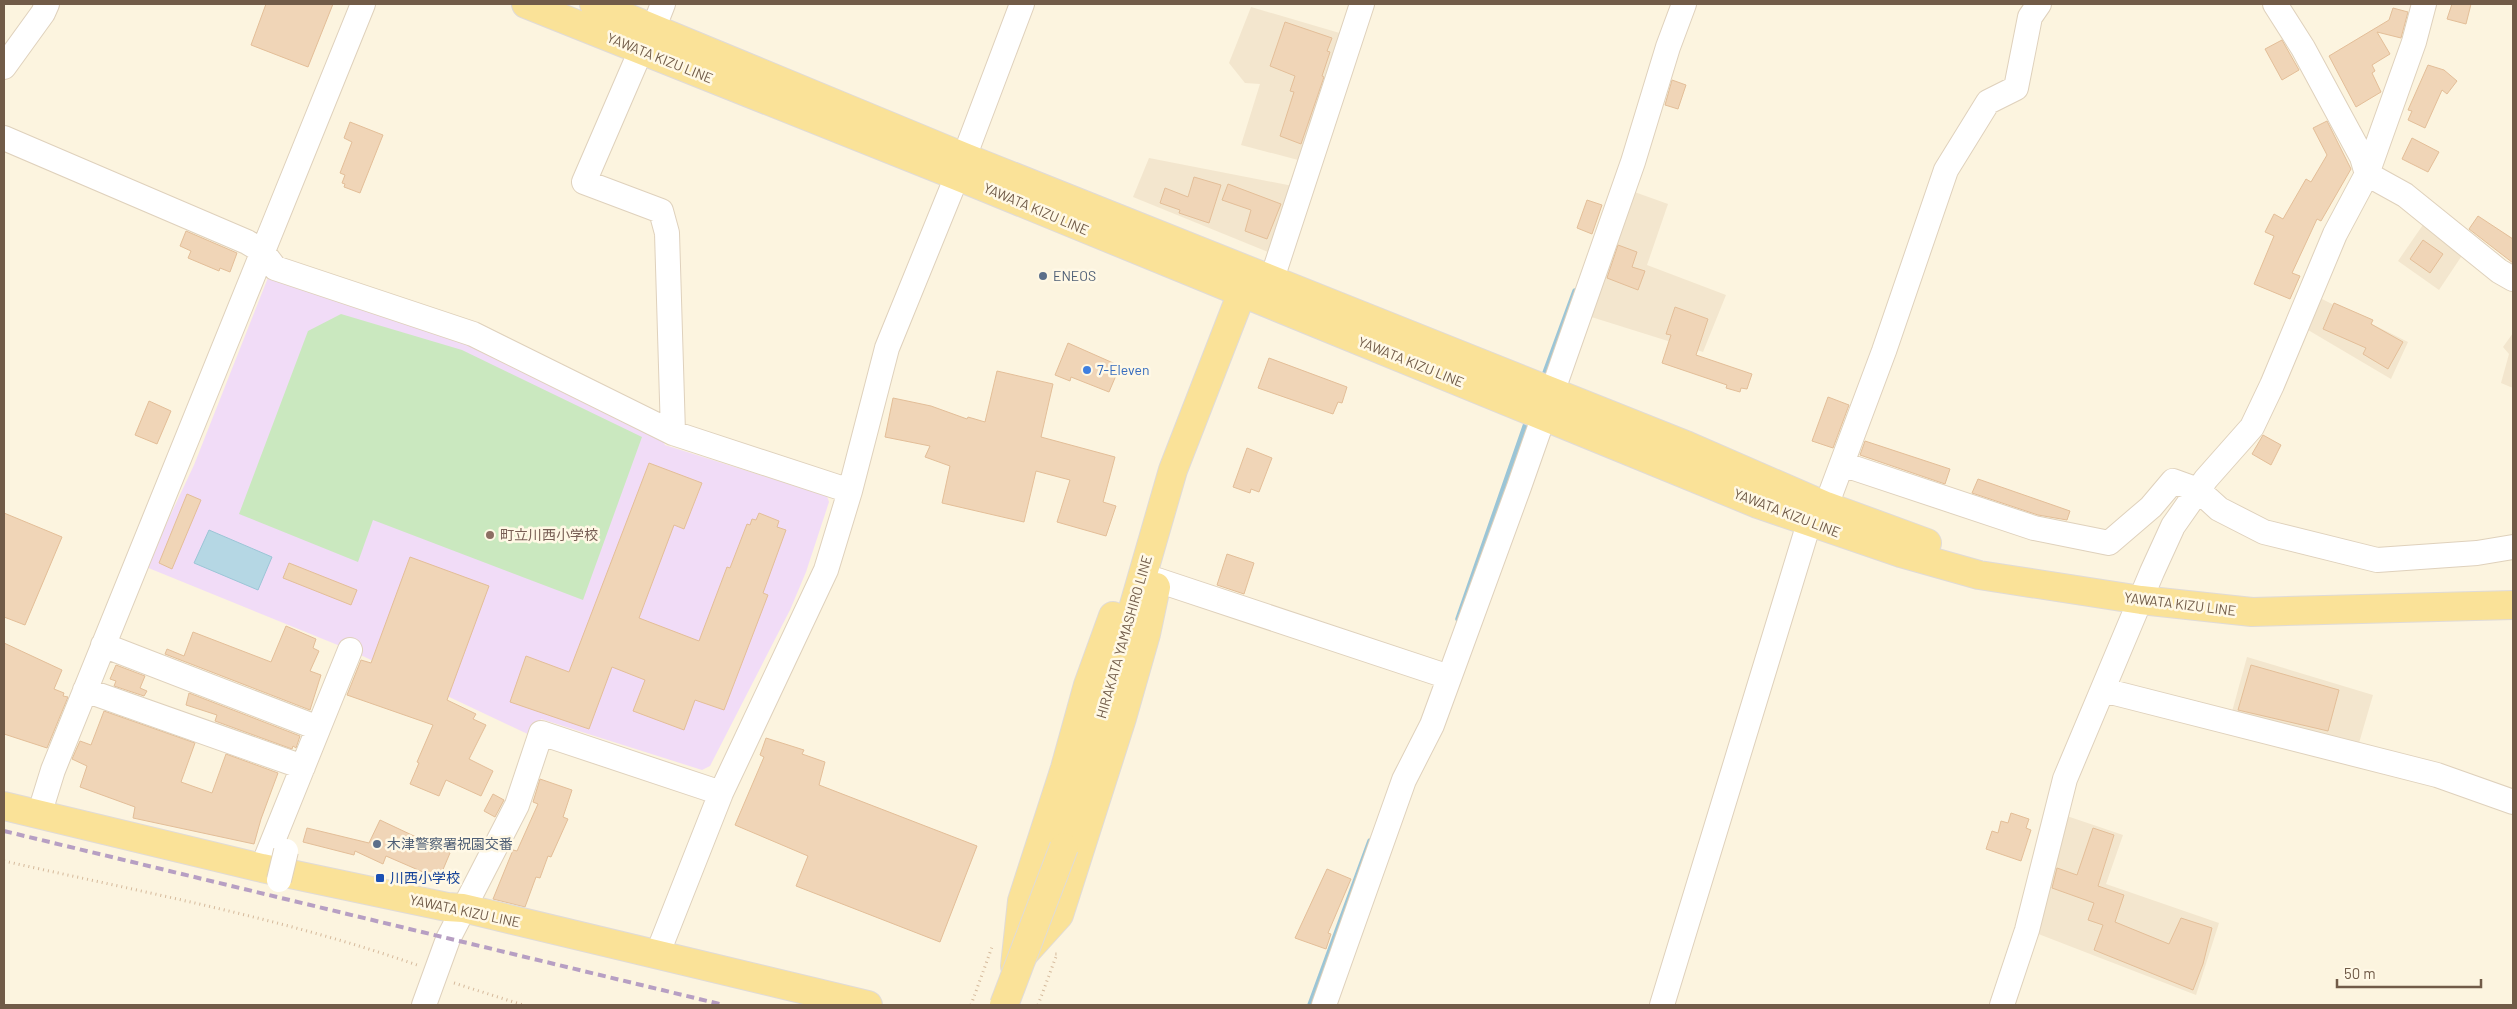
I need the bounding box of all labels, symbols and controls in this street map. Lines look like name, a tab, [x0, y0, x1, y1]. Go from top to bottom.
street label: YAWATA KIZU LINE	[605, 29, 716, 87]
street label: YAWATA KIZU LINE	[981, 179, 1091, 238]
place label: ENEOS	[1053, 267, 1096, 284]
marker: ENEOS	[1037, 270, 1049, 282]
street label: YAWATA KIZU LINE	[1356, 333, 1467, 391]
place label: 7-Eleven	[1097, 361, 1150, 378]
marker: 7-Eleven	[1081, 364, 1093, 376]
street label: YAWATA KIZU LINE	[1732, 484, 1843, 541]
place label: 町立川西小学校	[500, 526, 598, 543]
marker: 町立川西小学校	[484, 529, 496, 541]
street label: HIRAKATA YAMASHIRO LINE	[1092, 553, 1155, 720]
street label: YAWATA KIZU LINE	[2123, 588, 2237, 619]
place label: 木津警察署祝園交番	[387, 835, 513, 852]
marker: 木津警察署祝園交番	[371, 838, 383, 850]
place label: 川西小学校	[390, 869, 460, 886]
marker: 川西小学校	[374, 872, 386, 884]
street label: YAWATA KIZU LINE	[408, 890, 522, 931]
scale bar	[2337, 956, 2481, 988]
text: 50 m	[2344, 964, 2376, 982]

